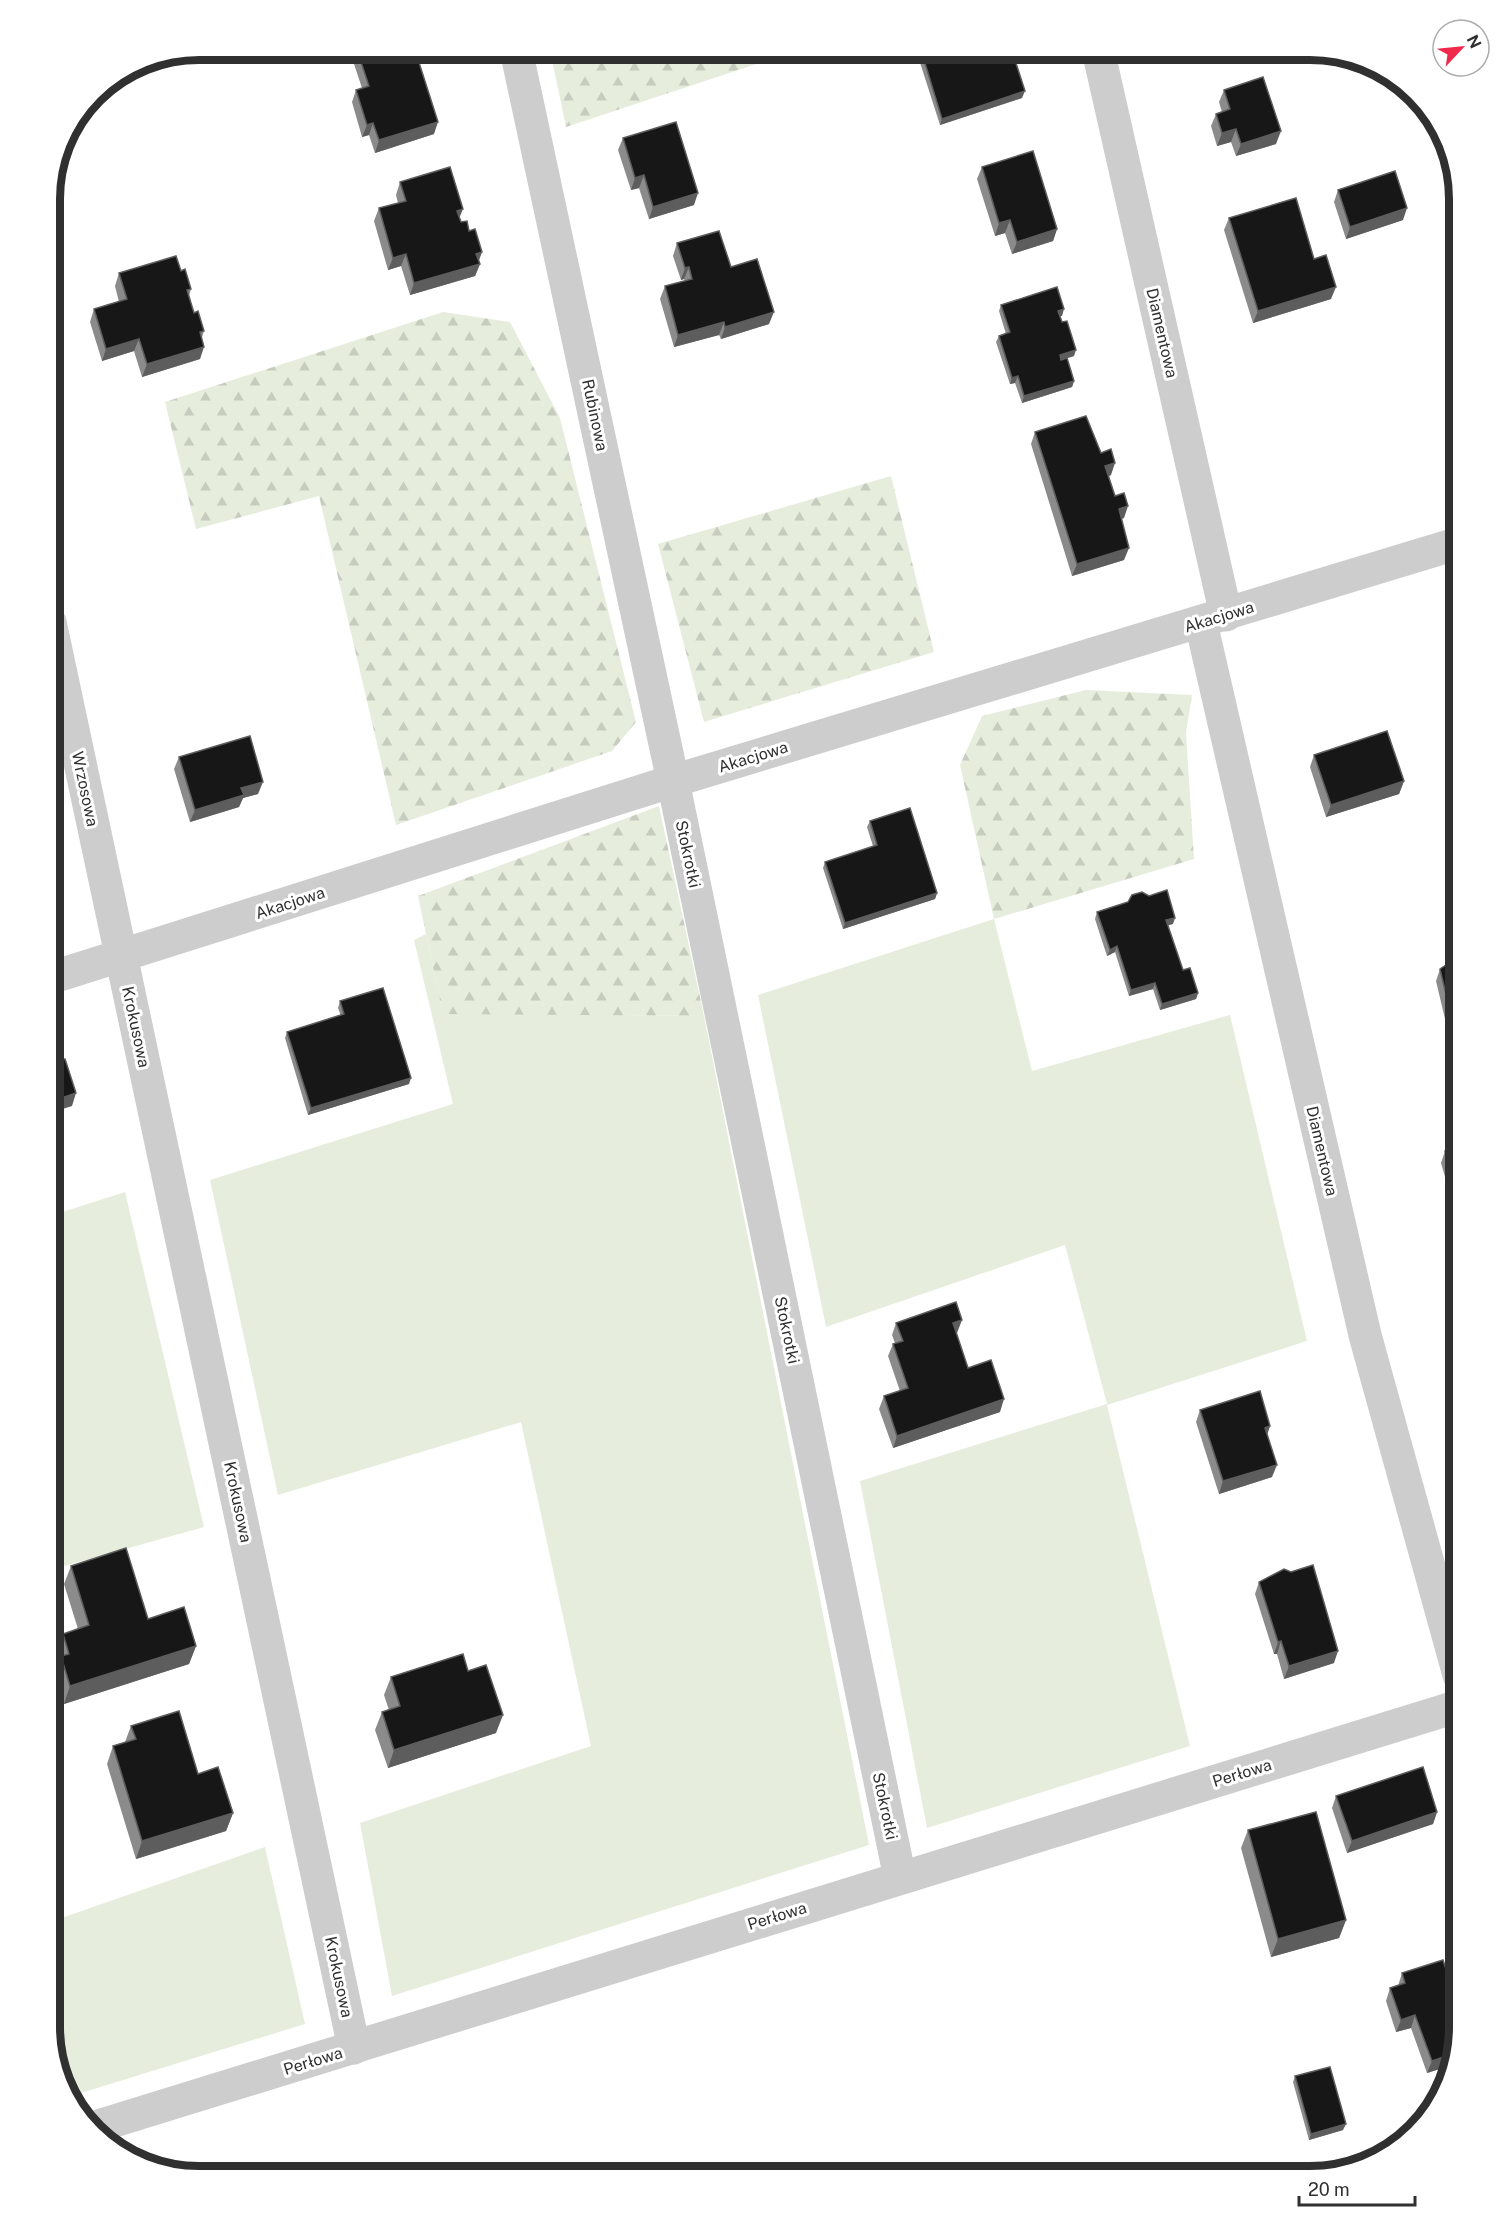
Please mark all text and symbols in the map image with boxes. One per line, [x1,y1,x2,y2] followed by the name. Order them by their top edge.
[1431,18,1491,78] north arrow
[1463,32,1485,51] text: N
[1142,286,1182,380] street label: Diamentowa
[578,377,612,453] street label: Rubinowa
[1182,597,1256,637] street label: Akacjowa
[716,737,790,777] street label: Akacjowa
[68,750,102,828] street label: Wrzosowa
[672,819,704,889] street label: Stokrotki
[253,883,327,923] street label: Akacjowa
[118,985,154,1069] street label: Krokusowa
[1302,1104,1342,1198] street label: Diamentowa
[771,1295,803,1365] street label: Stokrotki
[220,1460,256,1544] street label: Krokusowa
[1210,1755,1274,1791] street label: Perłowa
[869,1771,901,1841] street label: Stokrotki
[745,1898,809,1934] street label: Perłowa
[321,1935,357,2019] street label: Krokusowa
[281,2043,345,2079] street label: Perłowa
[1299,2169,1414,2207] scale bar
[1308,2179,1350,2200] text: 20 m

